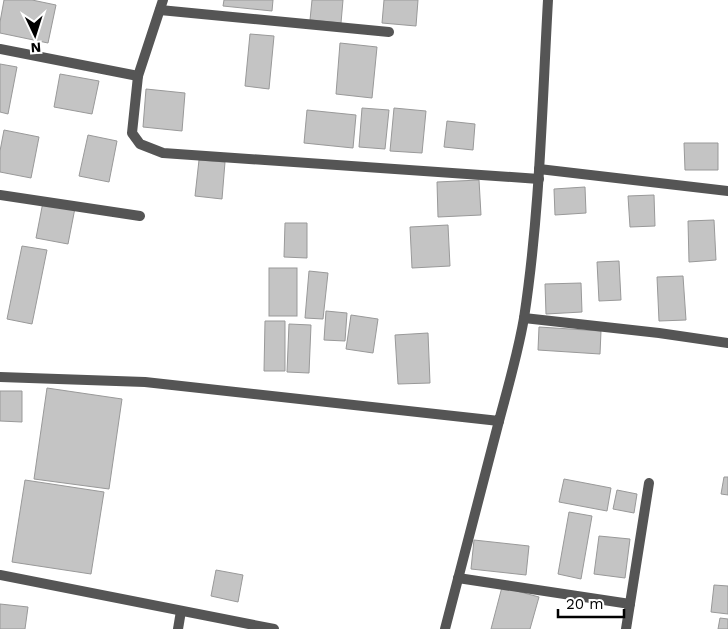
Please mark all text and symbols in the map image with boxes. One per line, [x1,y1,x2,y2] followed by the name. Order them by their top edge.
[10,10,60,60] north arrow
[30,40,42,56] text: N
[558,586,624,618] scale bar
[566,595,604,613] text: 20 m

